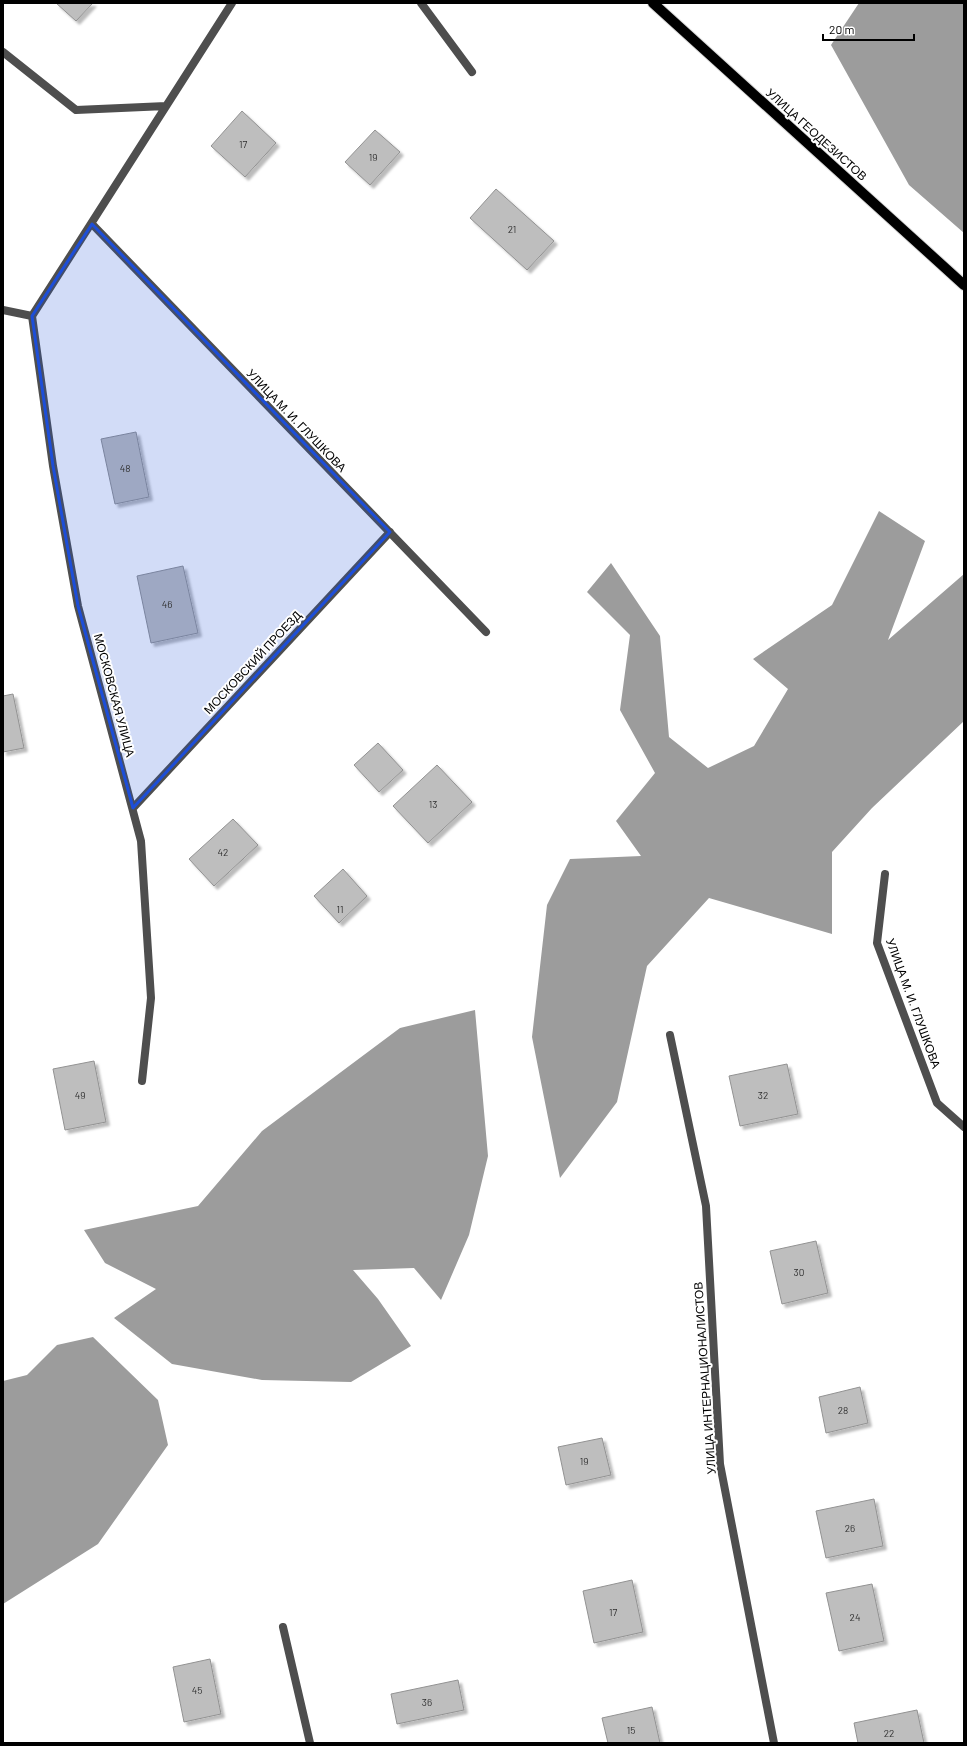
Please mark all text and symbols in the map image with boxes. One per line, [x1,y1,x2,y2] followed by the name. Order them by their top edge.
[823,16,914,42] scale bar
[829,22,855,36] text: 20 m
[763,85,870,184] street label: УЛИЦА ГЕОДЕЗИСТОВ
[239,138,247,150] house number: 17
[369,151,377,163] house number: 19
[508,223,516,235] house number: 21
[244,366,350,475] street label: УЛИЦА М. И. ГЛУШКОВА
[120,462,130,474] house number: 48
[162,598,172,610] house number: 46
[201,608,304,717] street label: МОСКОВСКИЙ ПРОЕЗД
[91,632,138,758] street label: МОСКОВСКАЯ УЛИЦА
[429,798,437,810] house number: 13
[218,846,228,858] house number: 42
[336,903,344,915] house number: 11
[883,936,944,1070] street label: УЛИЦА М. И. ГЛУШКОВА
[75,1089,85,1101] house number: 49
[758,1089,768,1101] house number: 32
[794,1266,804,1278] house number: 30
[690,1281,719,1475] street label: УЛИЦА ИНТЕРНАЦИОНАЛИСТОВ
[838,1404,848,1416] house number: 28
[580,1455,588,1467] house number: 19
[845,1522,855,1534] house number: 26
[609,1606,617,1618] house number: 17
[850,1611,860,1623] house number: 24
[192,1684,202,1696] house number: 45
[422,1696,432,1708] house number: 36
[627,1724,635,1736] house number: 15
[884,1727,894,1739] house number: 22

